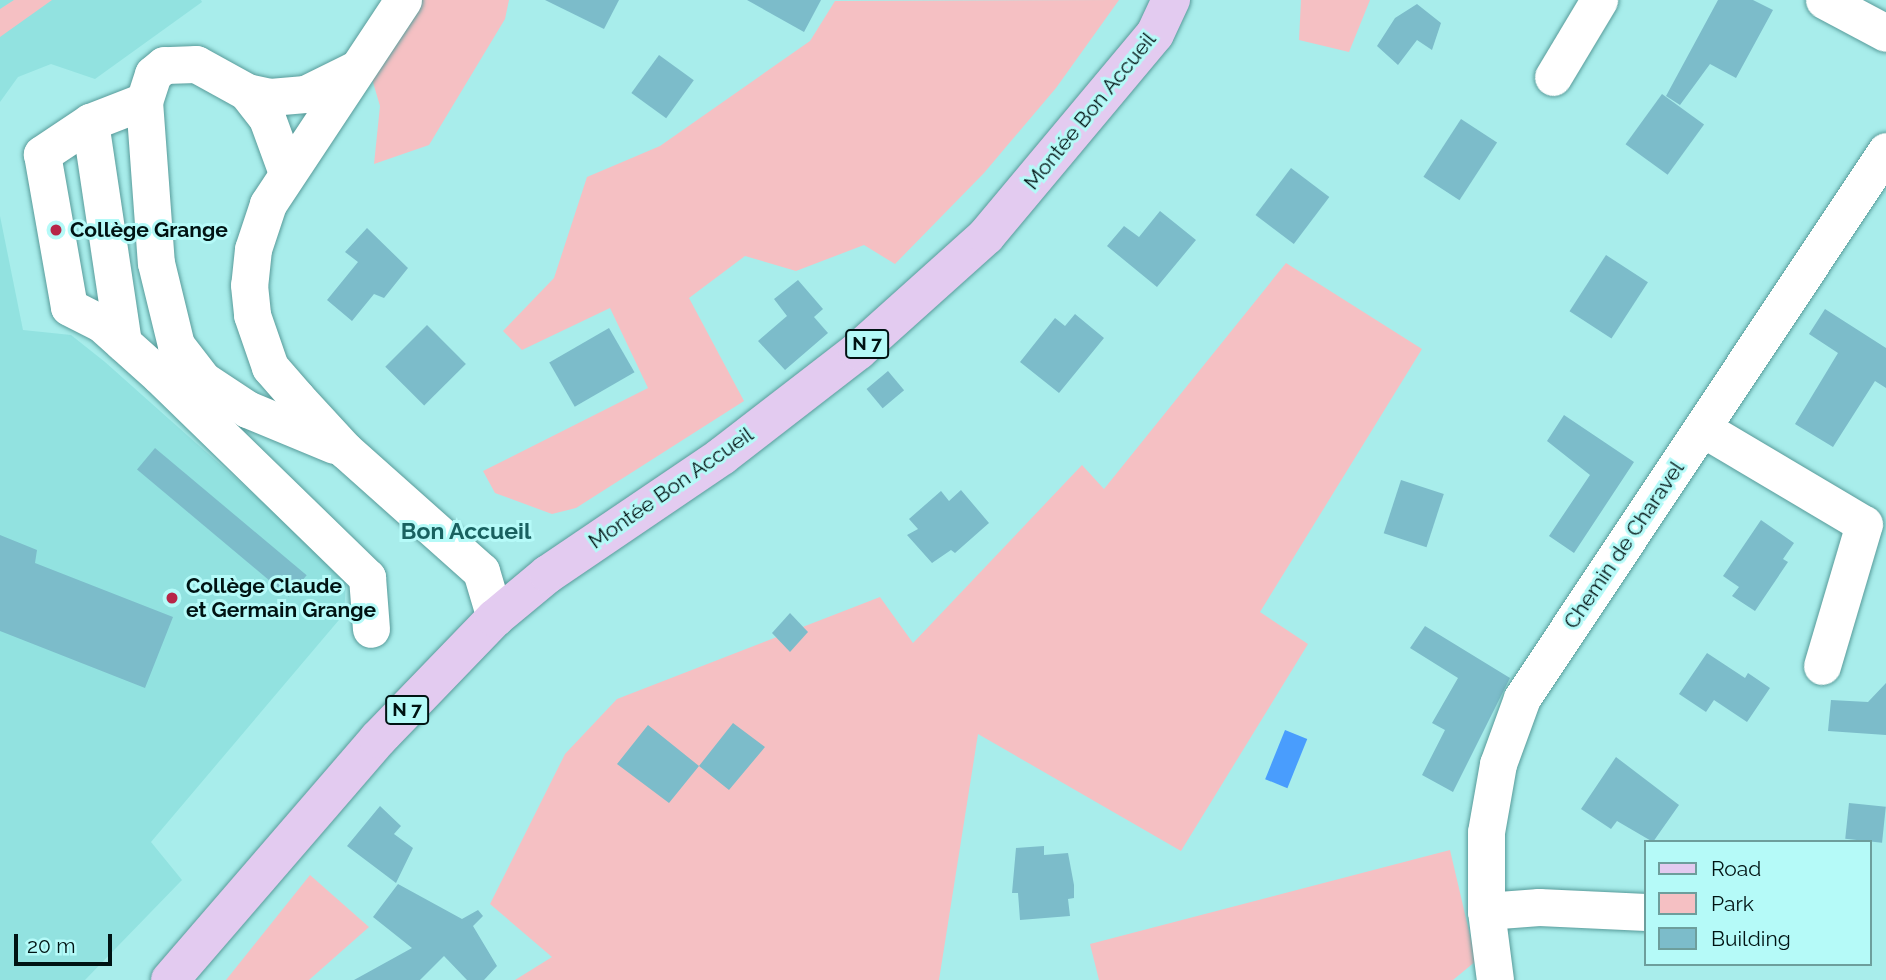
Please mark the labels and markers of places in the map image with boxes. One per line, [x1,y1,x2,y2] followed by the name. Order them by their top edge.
[70,217,228,243] place label: Collège Grange
[48,222,64,238] marker: Collège Grange
[186,573,376,623] place label: Collège Claude et Germain Grange
[164,590,180,606] marker: Collège Claude et Germain Grange

